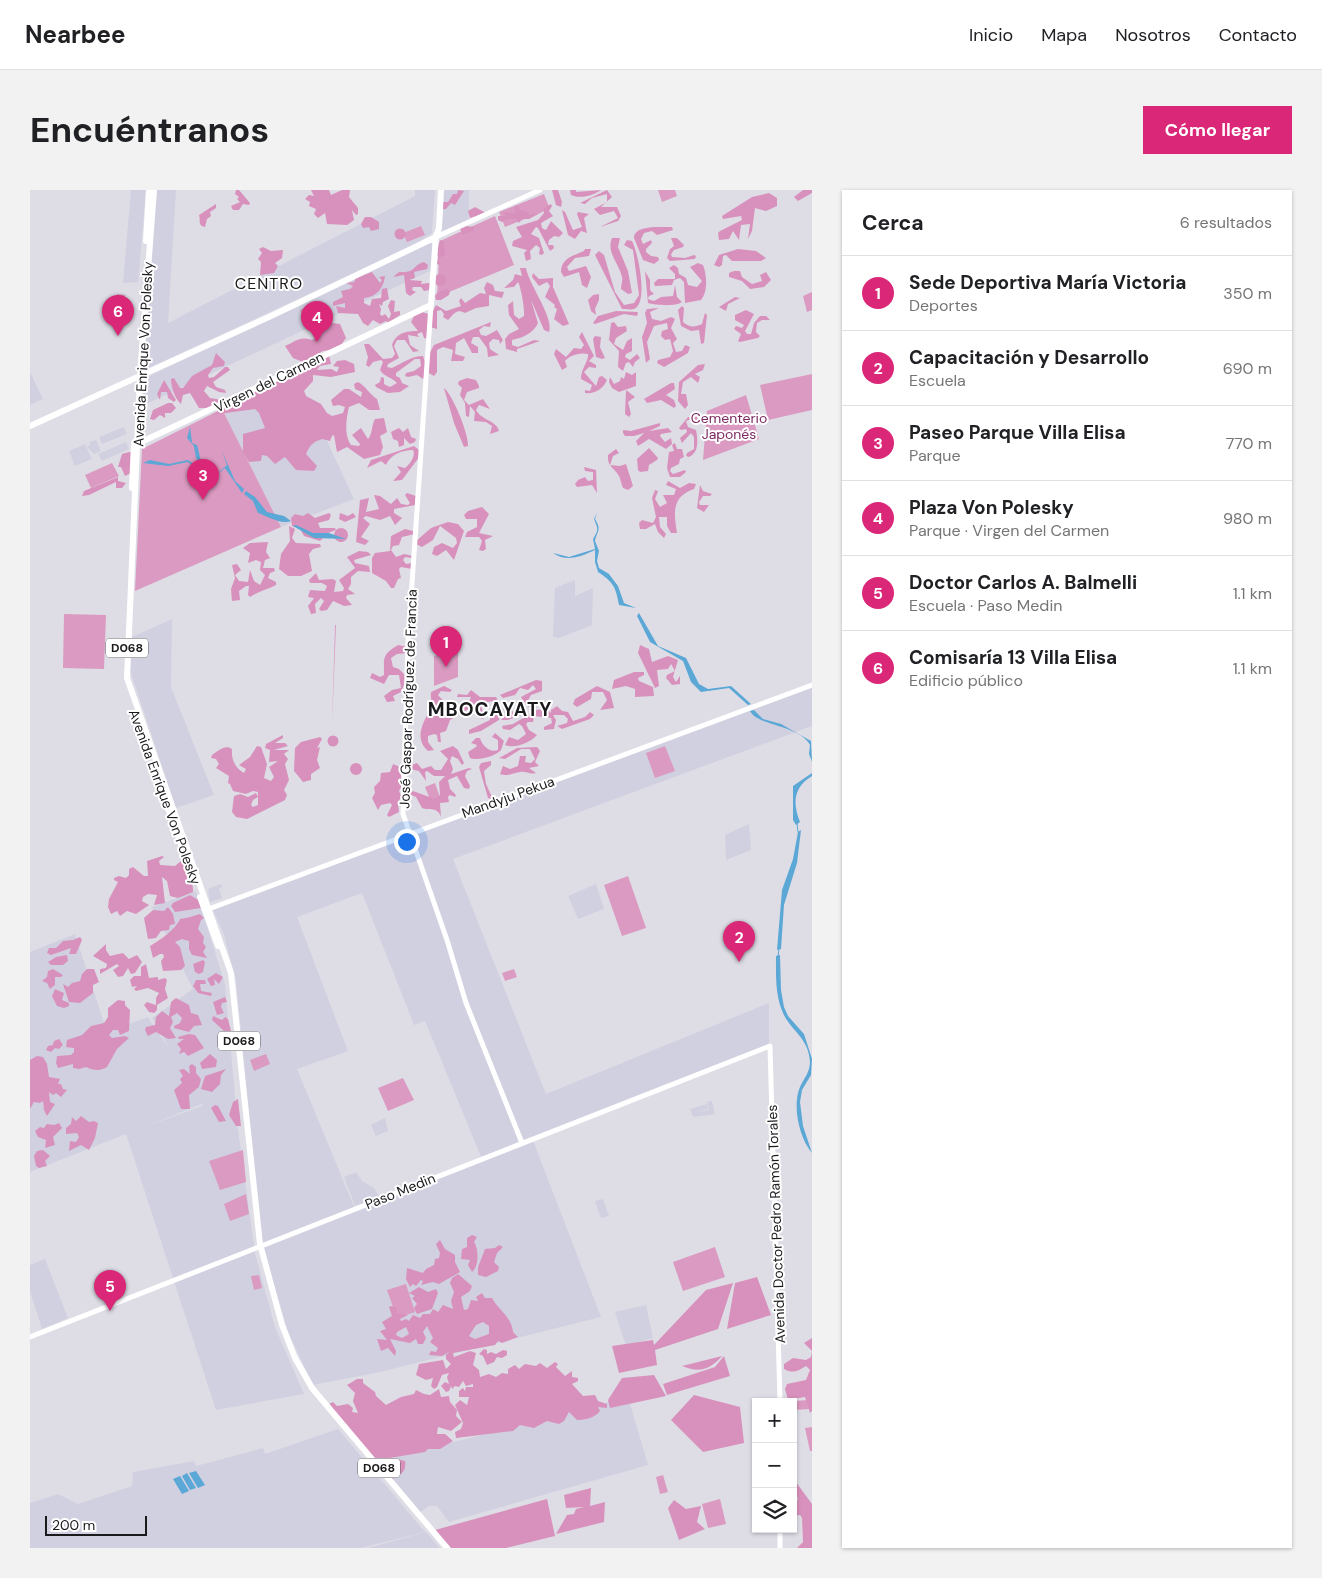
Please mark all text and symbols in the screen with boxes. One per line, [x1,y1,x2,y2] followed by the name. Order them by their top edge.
[25,19,125,50] text: Nearbee
[969,23,1013,47] text: Inicio
[1041,23,1087,47] text: Mapa
[1115,23,1191,47] text: Nosotros
[1219,23,1297,47] text: Contacto
[1143,106,1292,154] button: Cómo llegar
[30,107,269,153] text: Encuéntranos
[862,209,924,237] text: Cerca
[1180,212,1272,233] text: 6 resultados
[129,261,157,447] street label: Avenida Enrique Von Polesky
[909,270,1186,295] text: Sede Deportiva María Victoria
[235,273,303,294] district label: CENTRO
[875,283,881,304] text: 1
[1223,283,1272,304] text: 350 m
[102,295,134,336] pin: 6
[909,295,978,316] text: Deportes
[301,301,333,342] pin: 4
[909,345,1149,370] text: Capacitación y Desarrollo
[211,348,327,416] street label: Virgen del Carmen
[873,358,883,379] text: 2
[1223,358,1272,379] text: 690 m
[909,370,966,391] text: Escuela
[691,409,767,443] park label: Cementerio Japonés
[909,420,1126,445] text: Paseo Parque Villa Elisa
[873,433,883,454] text: 3
[1226,433,1272,454] text: 770 m
[909,445,961,466] text: Parque
[187,459,219,500] pin: 3
[909,495,1074,520] text: Plaza Von Polesky
[873,508,883,529] text: 4
[1223,508,1272,529] text: 980 m
[909,520,1109,541] text: Parque · Virgen del Carmen
[909,570,1137,595] text: Doctor Carlos A. Balmelli
[873,583,883,604] text: 5
[1233,583,1272,604] text: 1.1 km
[395,589,421,809] street label: José Gaspar Rodríguez de Francia
[909,595,1062,616] text: Escuela · Paso Medin
[430,626,462,667] pin: 1
[106,638,148,658] road number: D068
[909,645,1117,670] text: Comisaría 13 Villa Elisa
[873,658,883,679] text: 6
[1233,658,1272,679] text: 1.1 km
[909,670,1023,691] text: Edificio público
[428,697,552,722] district label: MBOCAYATY
[125,707,205,887] street label: Avenida Enrique Von Polesky
[459,772,557,822] street label: Mandyju Pekua
[394,829,420,855] your location
[723,921,755,962] pin: 2
[218,1031,260,1050] road number: D068
[763,1104,789,1344] street label: Avenida Doctor Pedro Ramón Torales
[362,1169,438,1213] street label: Paso Medin
[94,1270,126,1311] pin: 5
[752,1398,797,1533] map controls
[752,1398,797,1443] button: +
[752,1443,797,1488] button: −
[358,1458,400,1478] road number: D068
[752,1488,797,1533] button: layers
[45,1513,148,1536] scale bar
[52,1516,95,1534] text: 200 m

